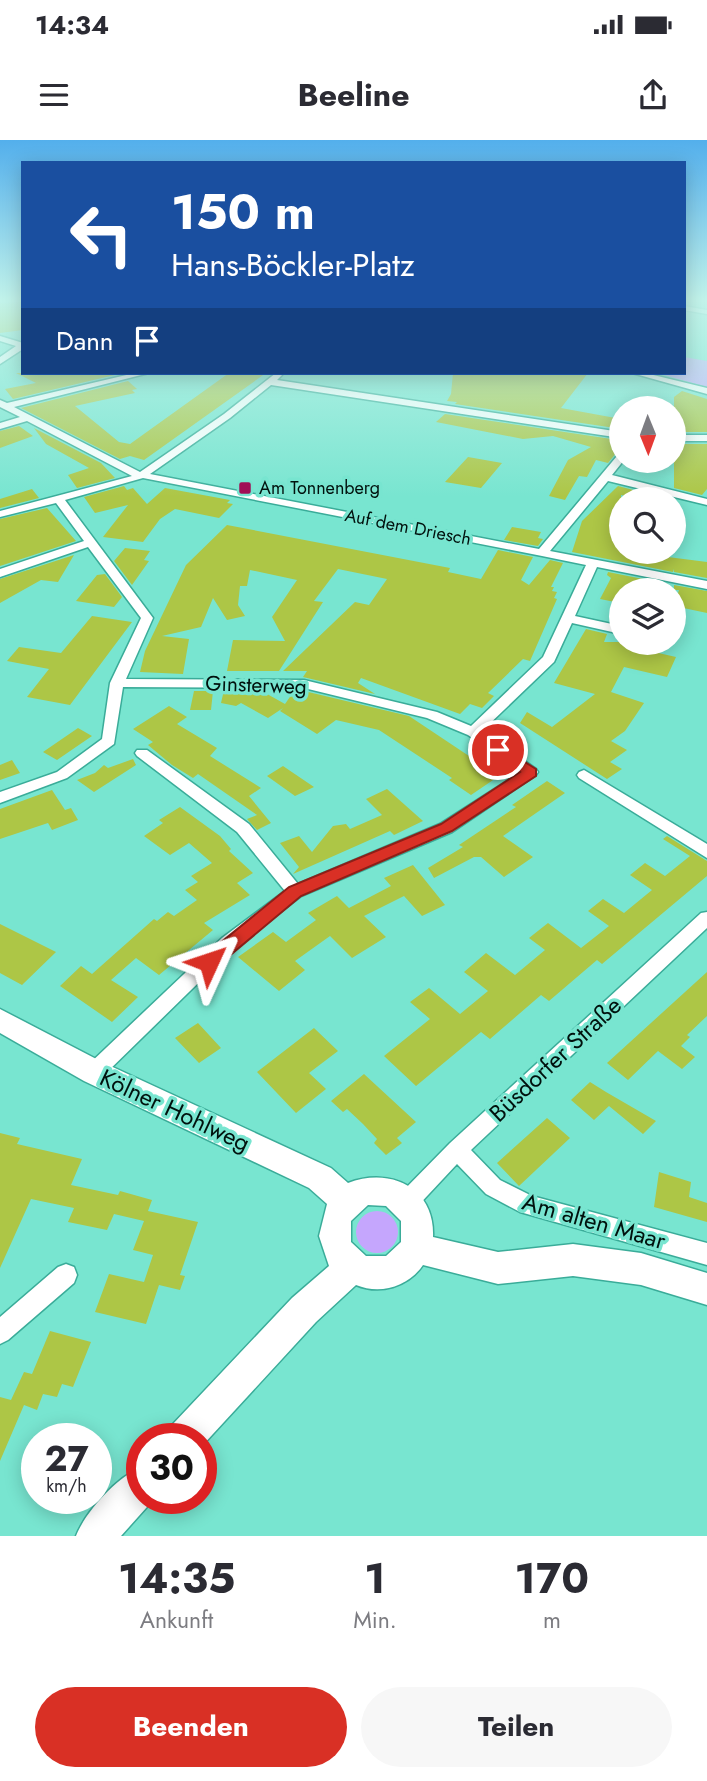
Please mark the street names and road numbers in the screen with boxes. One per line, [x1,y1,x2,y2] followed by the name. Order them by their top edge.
[343,502,473,552] street label: Auf dem Driesch
[205,668,307,702] street label: Ginsterweg
[481,988,629,1130] street label: Büsdorfer Straße
[94,1060,256,1160] street label: Kölner Hohlweg
[518,1184,670,1258] street label: Am alten Maar

